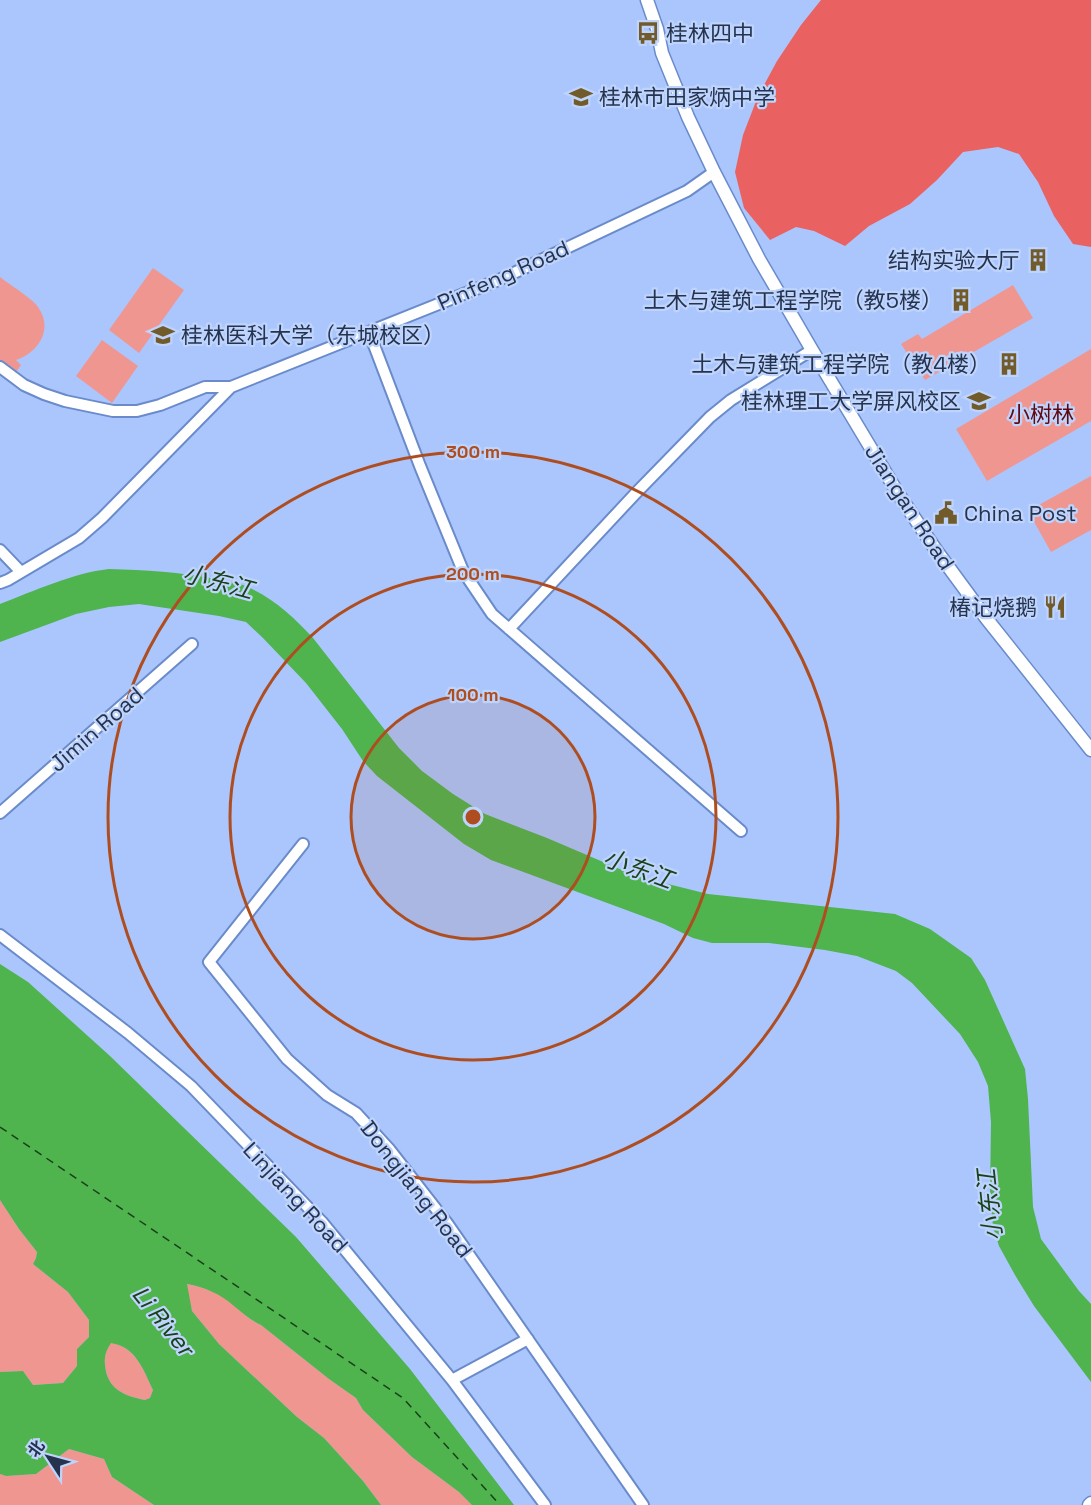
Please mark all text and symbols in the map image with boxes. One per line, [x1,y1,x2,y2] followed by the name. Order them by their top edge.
[666,19,754,47] place label: 桂林四中
[635,20,661,46] bus stop icon: 桂林四中
[599,83,775,111] place label: 桂林市田家炳中学
[568,84,594,110] school or university icon: 桂林市田家炳中学
[433,233,573,317] street label: Pinfeng Road
[888,246,1020,274] place label: 结构实验大厅
[1025,247,1051,273] building icon: 结构实验大厅
[644,286,943,314] place label: 土木与建筑工程学院（教5楼）
[948,287,974,313] building icon: 土木与建筑工程学院（教5楼）
[181,321,445,349] place label: 桂林医科大学（东城校区）
[150,322,176,348] school or university icon: 桂林医科大学（东城校区）
[691,350,991,378] place label: 土木与建筑工程学院（教4楼）
[996,351,1022,377] building icon: 土木与建筑工程学院（教4楼）
[741,387,961,415] place label: 桂林理工大学屏风校区
[966,388,992,414] school or university icon: 桂林理工大学屏风校区
[1008,400,1074,428] park label: 小树林
[859,439,961,575] street label: Jiangan Road
[446,440,500,463] text: 300 m
[964,499,1077,527] place label: China Post
[933,500,959,526] public building icon: China Post
[179,557,260,607] water label: 小东江
[446,562,500,585] text: 200 m
[949,593,1037,621] place label: 椿记烧鹅
[1042,594,1068,620] restaurant icon: 椿记烧鹅
[43,680,149,778] street label: Jimin Road
[447,683,499,706] text: 100 m
[463,807,483,827] centre of rings
[599,842,680,896] water label: 小东江
[355,1115,479,1263] street label: Dongjiang Road
[237,1136,355,1258] street label: Linjiang Road
[970,1165,1009,1242] water label: 小东江
[126,1279,203,1365] water label: Li River
[18,1427,78,1487] north arrow
[23,1436,49,1461] text: 北

